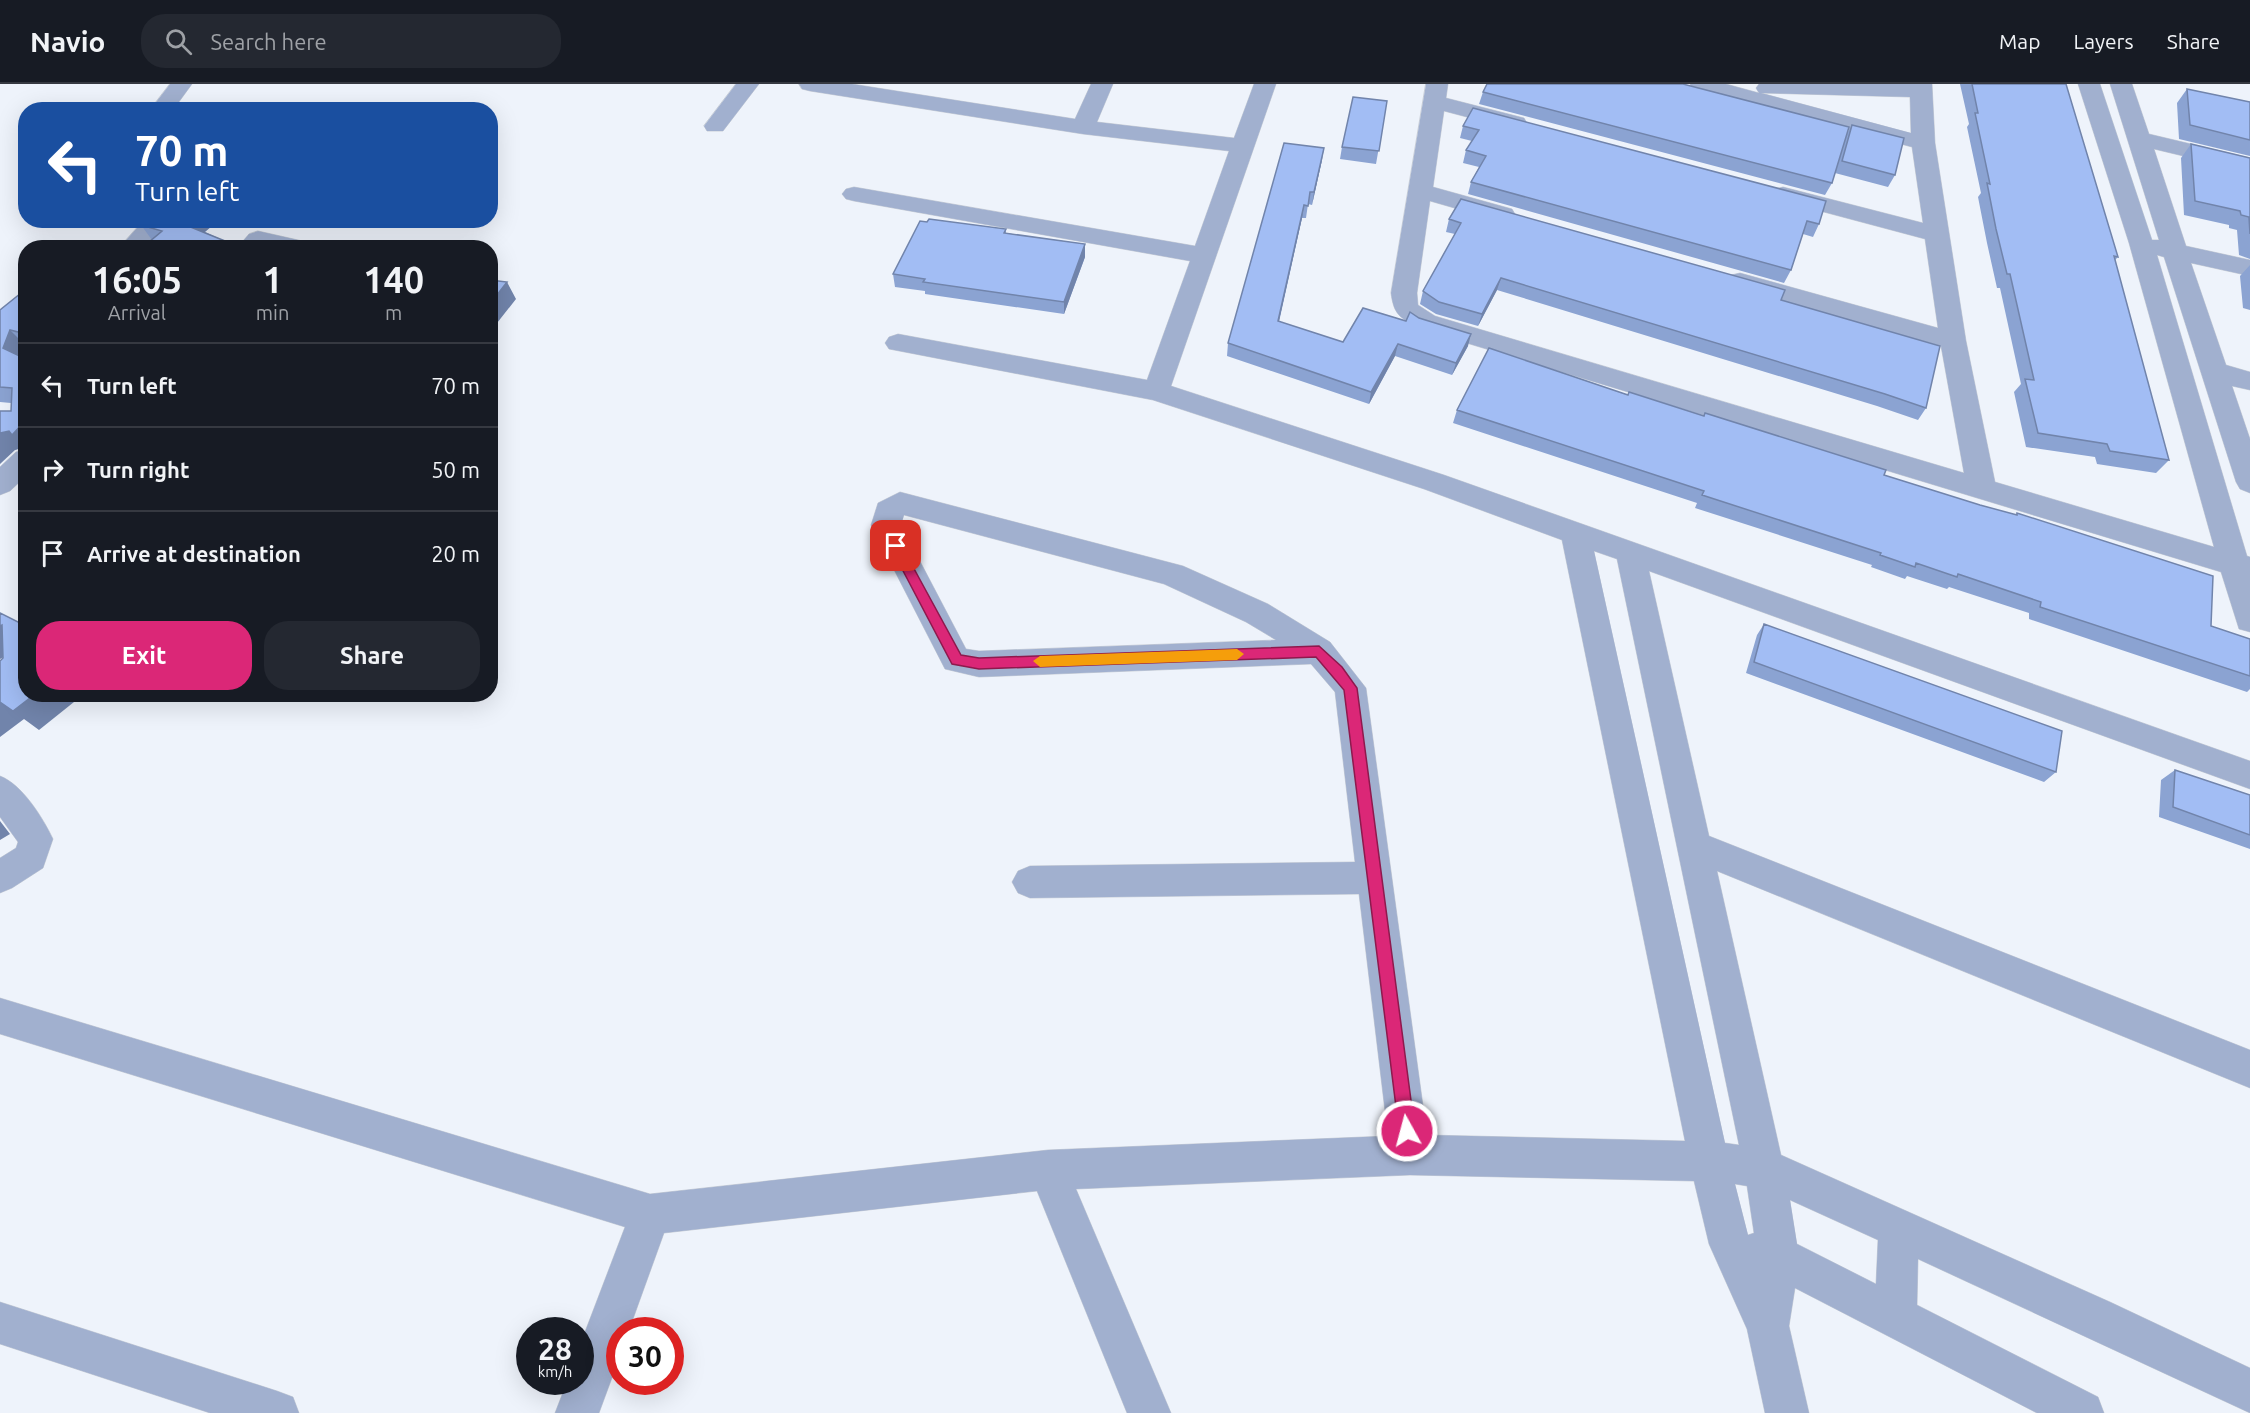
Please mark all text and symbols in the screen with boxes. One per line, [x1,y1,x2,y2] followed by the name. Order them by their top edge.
[141,14,561,68] search box
[162,25,195,58] icon: search
[30,26,105,57] text: Navio
[210,29,327,54] text: Search here
[1999,29,2040,53] text: Map
[2073,29,2134,53] text: Layers
[2167,29,2220,53] text: Share
[36,126,114,204] icon: left
[135,127,229,174] text: 70 m
[135,176,239,206] text: Turn left
[92,259,182,300] text: 16:05
[262,259,283,300] text: 1
[363,259,424,300] text: 140
[108,301,166,324] text: Arrival
[256,301,289,324] text: min
[385,301,402,324] text: m
[36,369,69,402] icon: left
[87,373,177,398] text: Turn left
[431,373,480,398] text: 70 m
[36,453,69,486] icon: right
[87,457,189,482] text: Turn right
[431,457,480,482] text: 50 m
[870,520,921,571] pin
[879,529,912,562] icon: arrive
[36,537,69,570] icon: arrive
[87,541,301,566] text: Arrive at destination
[431,541,480,566] text: 20 m
[36,621,252,690] button: Exit
[264,621,480,690] button: Share
[1375,1099,1439,1163] position arrow
[606,1317,684,1395] speed limit sign: 30
[538,1332,572,1366] text: 28
[538,1363,572,1380] text: km/h

